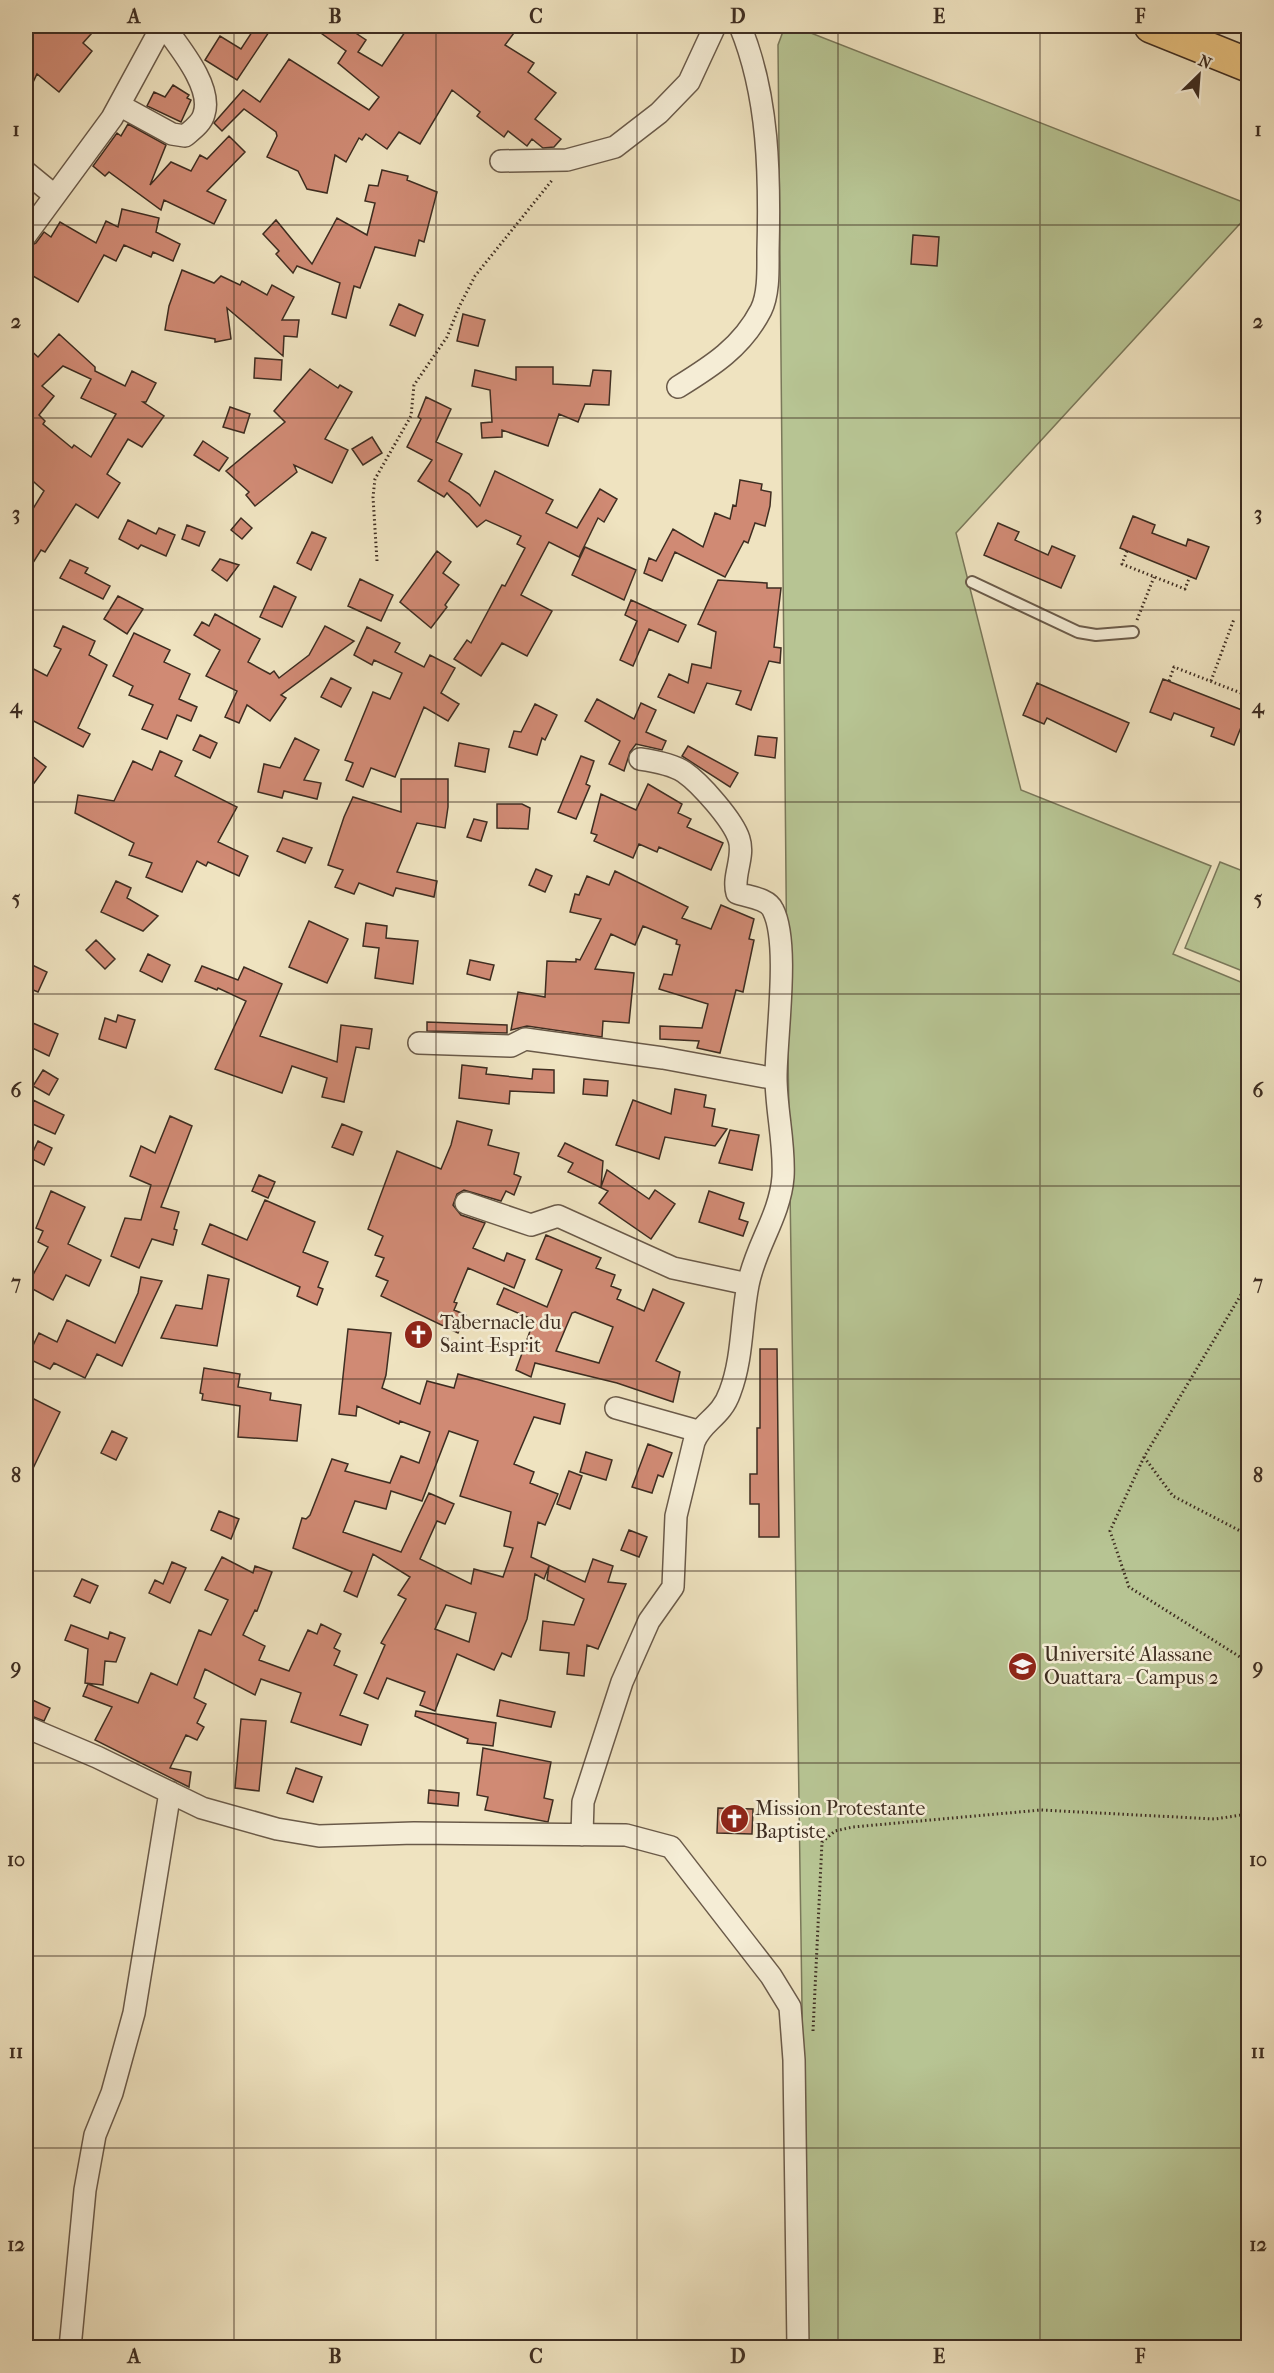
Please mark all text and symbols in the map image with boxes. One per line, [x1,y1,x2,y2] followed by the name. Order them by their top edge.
[126,5,142,28] text: A
[328,5,342,28] text: B
[529,5,543,28] text: C
[730,5,746,28] text: D
[933,5,945,28] text: E
[1134,5,1146,28] text: F
[1169,45,1229,105] north arrow
[1196,51,1215,73] text: N
[12,118,20,141] text: 1
[1254,118,1262,141] text: 1
[11,310,21,333] text: 2
[1253,310,1263,333] text: 2
[12,502,20,525] text: 3
[1254,502,1262,525] text: 3
[9,695,23,719] text: 4
[1251,695,1265,719] text: 4
[12,887,21,910] text: 5
[1254,887,1263,910] text: 5
[11,1079,23,1102] text: 6
[1253,1079,1265,1102] text: 6
[10,1271,21,1294] text: 7
[1252,1271,1263,1294] text: 7
[440,1311,562,1357] place label: Tabernacle du Saint-Esprit
[403,1318,435,1350] church icon: Tabernacle du Saint-Esprit
[11,1464,21,1487] text: 8
[1253,1464,1263,1487] text: 8
[1044,1643,1219,1689] place label: Université Alassane Ouattara - Campus 2
[1007,1650,1039,1682] school or university icon: Université Alassane Ouattara - Campus 2
[10,1656,21,1679] text: 9
[1252,1656,1263,1679] text: 9
[755,1797,926,1843] place label: Mission Protestante Baptiste
[718,1803,750,1835] church icon: Mission Protestante Baptiste
[7,1848,25,1871] text: 10
[1249,1848,1267,1871] text: 10
[9,2040,23,2063] text: 11
[1251,2040,1265,2063] text: 11
[7,2233,25,2256] text: 12
[1249,2233,1267,2256] text: 12
[126,2345,142,2368] text: A
[328,2345,342,2368] text: B
[529,2345,543,2368] text: C
[730,2345,746,2368] text: D
[933,2345,945,2368] text: E
[1134,2345,1146,2368] text: F

